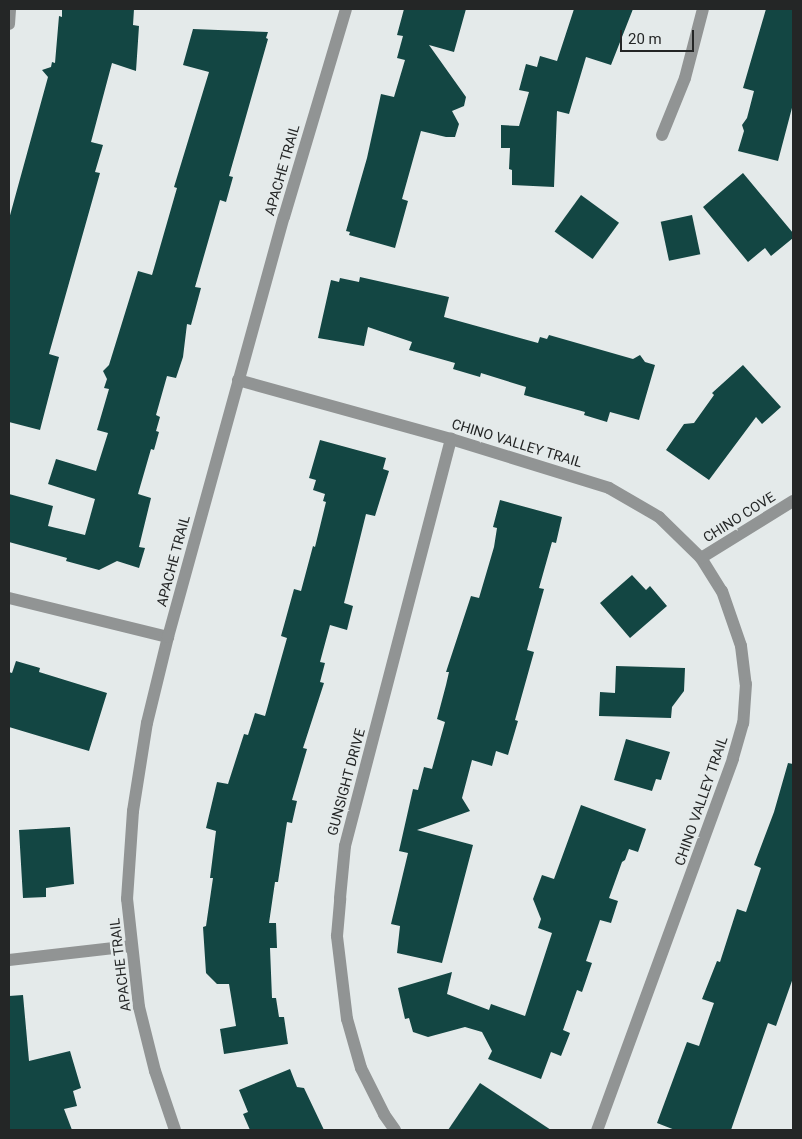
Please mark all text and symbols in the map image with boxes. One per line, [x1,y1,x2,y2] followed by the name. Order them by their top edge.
[622,20,696,52] scale bar
[628,30,662,48] text: 20 m
[261,122,303,218] street label: APACHE TRAIL
[450,415,584,471] street label: CHINO VALLEY TRAIL
[700,488,778,546] street label: CHINO COVE
[153,513,193,609] street label: APACHE TRAIL
[324,727,368,837] street label: GUNSIGHT DRIVE
[671,734,731,868] street label: CHINO VALLEY TRAIL
[106,917,134,1013] street label: APACHE TRAIL

